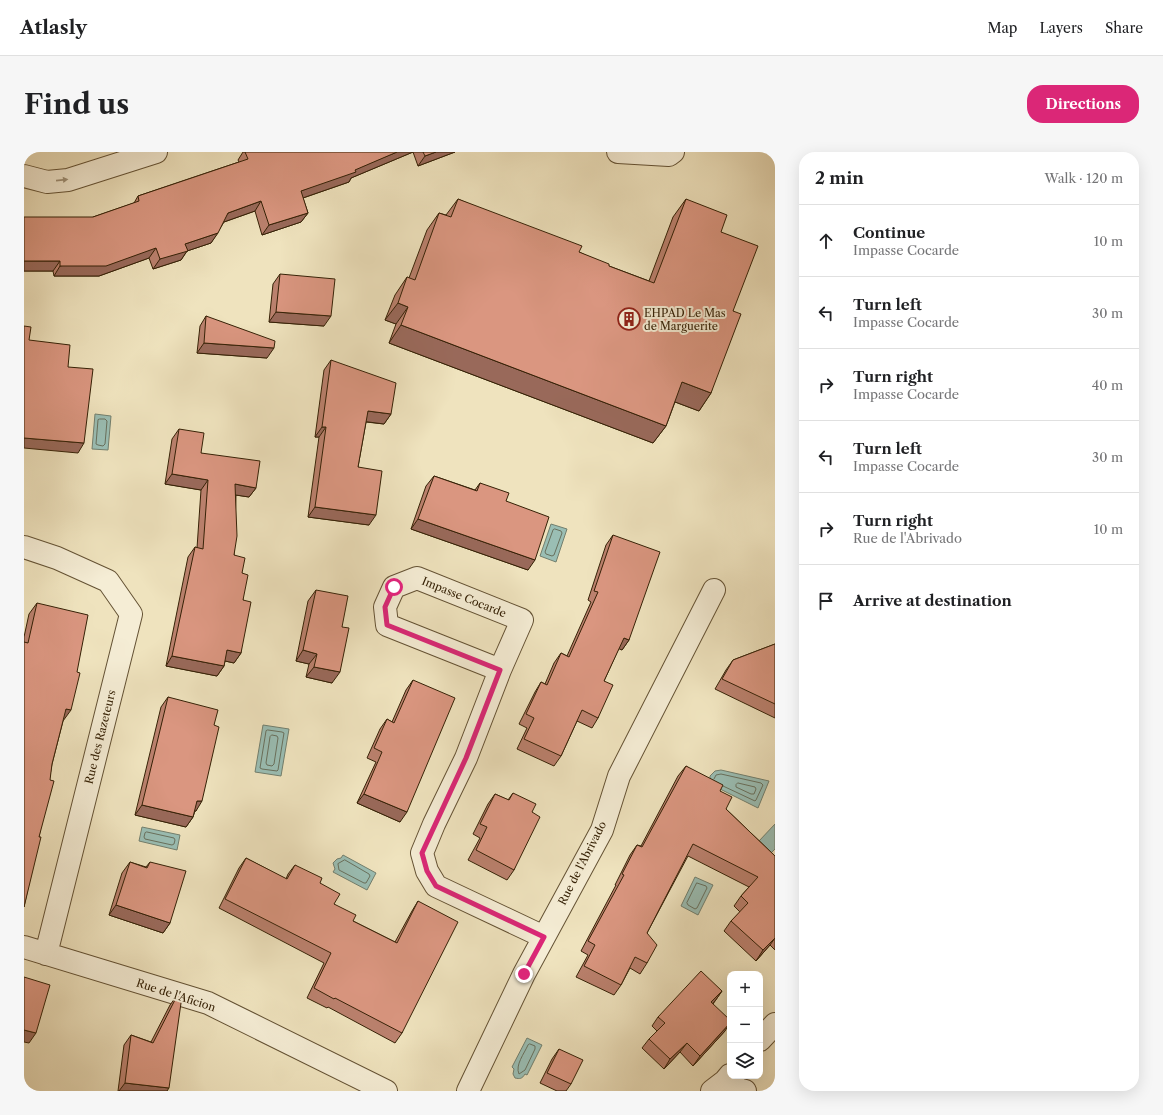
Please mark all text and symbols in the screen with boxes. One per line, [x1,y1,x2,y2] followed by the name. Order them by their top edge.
[20,16,87,39] text: Atlasly
[987,19,1017,37] text: Map
[1039,19,1083,37] text: Layers
[1105,19,1143,37] text: Share
[1027,85,1139,123] button: Directions
[24,87,129,121] text: Find us
[815,168,864,188] text: 2 min
[1045,170,1123,186] text: Walk · 120 m
[56,177,68,184] one-way arrow
[853,223,925,242] text: Continue
[815,230,837,252] icon: ahead
[1094,233,1123,249] text: 10 m
[853,242,959,258] text: Impasse Cocarde
[853,295,922,314] text: Turn left
[815,302,837,324] icon: left
[1092,305,1123,321] text: 30 m
[616,306,642,332] building icon: EHPAD Le Mas de Marguerite
[644,306,726,333] place label: EHPAD Le Mas de Marguerite
[853,314,959,330] text: Impasse Cocarde
[853,367,933,386] text: Turn right
[815,374,837,396] icon: right
[1092,377,1123,393] text: 40 m
[853,386,959,402] text: Impasse Cocarde
[853,439,922,458] text: Turn left
[815,446,837,468] icon: left
[1092,449,1123,465] text: 30 m
[853,458,959,474] text: Impasse Cocarde
[853,511,933,530] text: Turn right
[815,518,837,540] icon: right
[1094,521,1123,537] text: 10 m
[853,530,962,546] text: Rue de l'Abrivado
[420,574,508,620] street label: Impasse Cocarde
[385,578,403,596] route start
[815,590,837,612] icon: arrive
[853,591,1012,610] text: Arrive at destination
[82,688,119,785] street label: Rue des Razeteurs
[555,819,609,907] street label: Rue de l'Abrivado
[515,965,533,983] route end
[727,971,763,1079] map controls
[727,971,763,1007] button: +
[135,976,218,1014] street label: Rue de l'Aficion
[727,1007,763,1043] button: −
[727,1043,763,1079] button: layers

